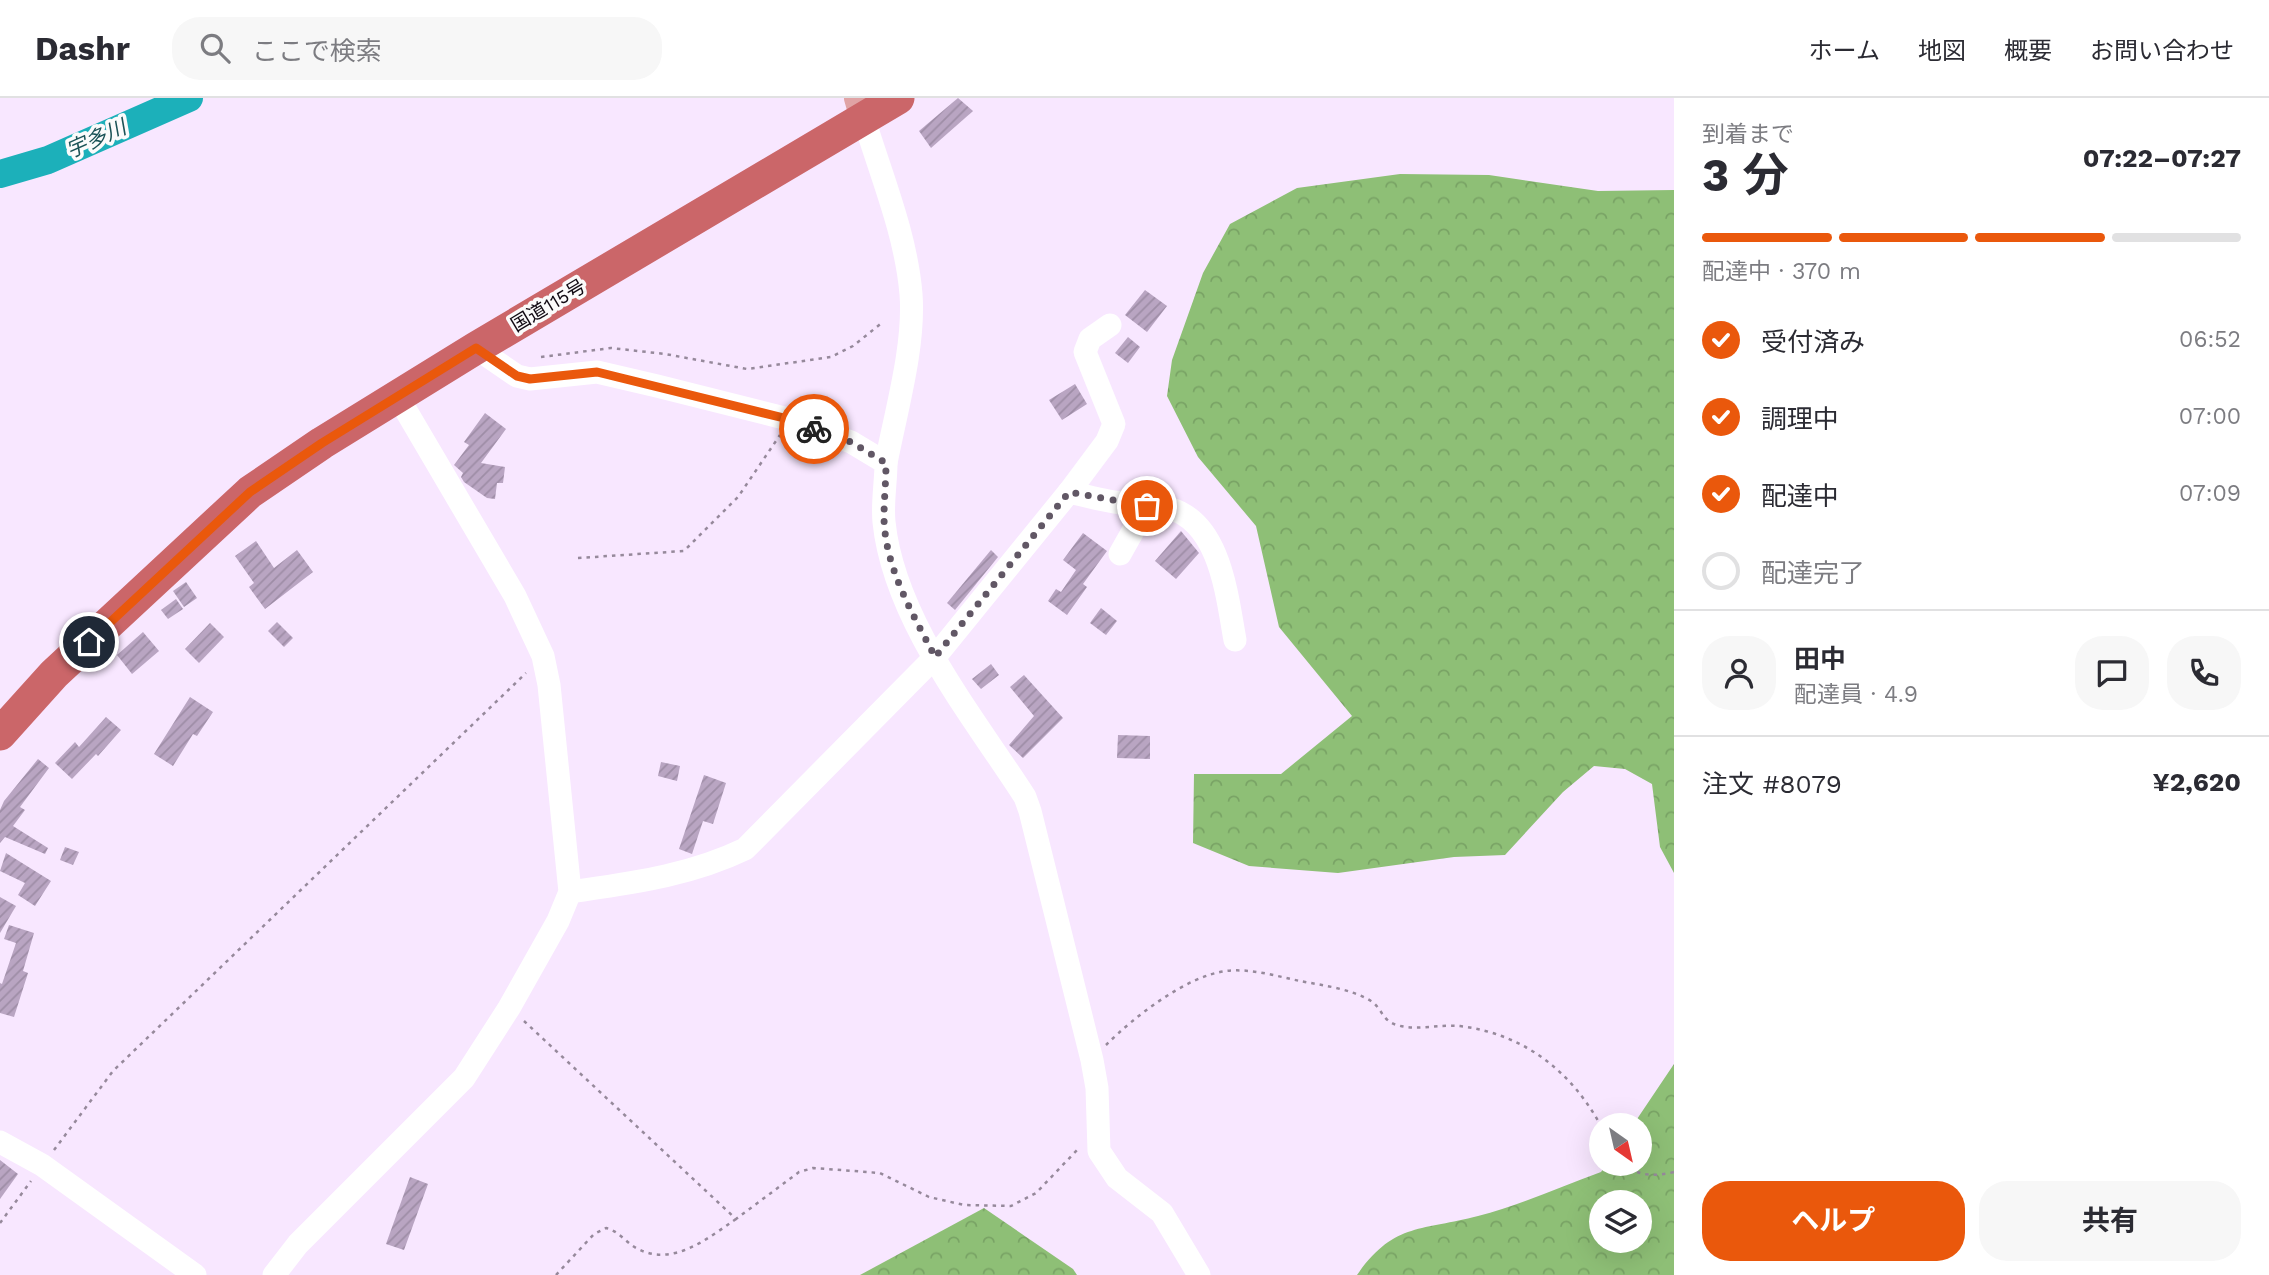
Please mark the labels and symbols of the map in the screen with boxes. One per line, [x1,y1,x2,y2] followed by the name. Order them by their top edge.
[62,113,131,163] water label: 宇多川
[507,274,590,337] street label: 国道115号
[779,394,849,464] courier
[1117,476,1177,536] pin
[59,612,119,672] pin
[1589,1113,1652,1176] north arrow

